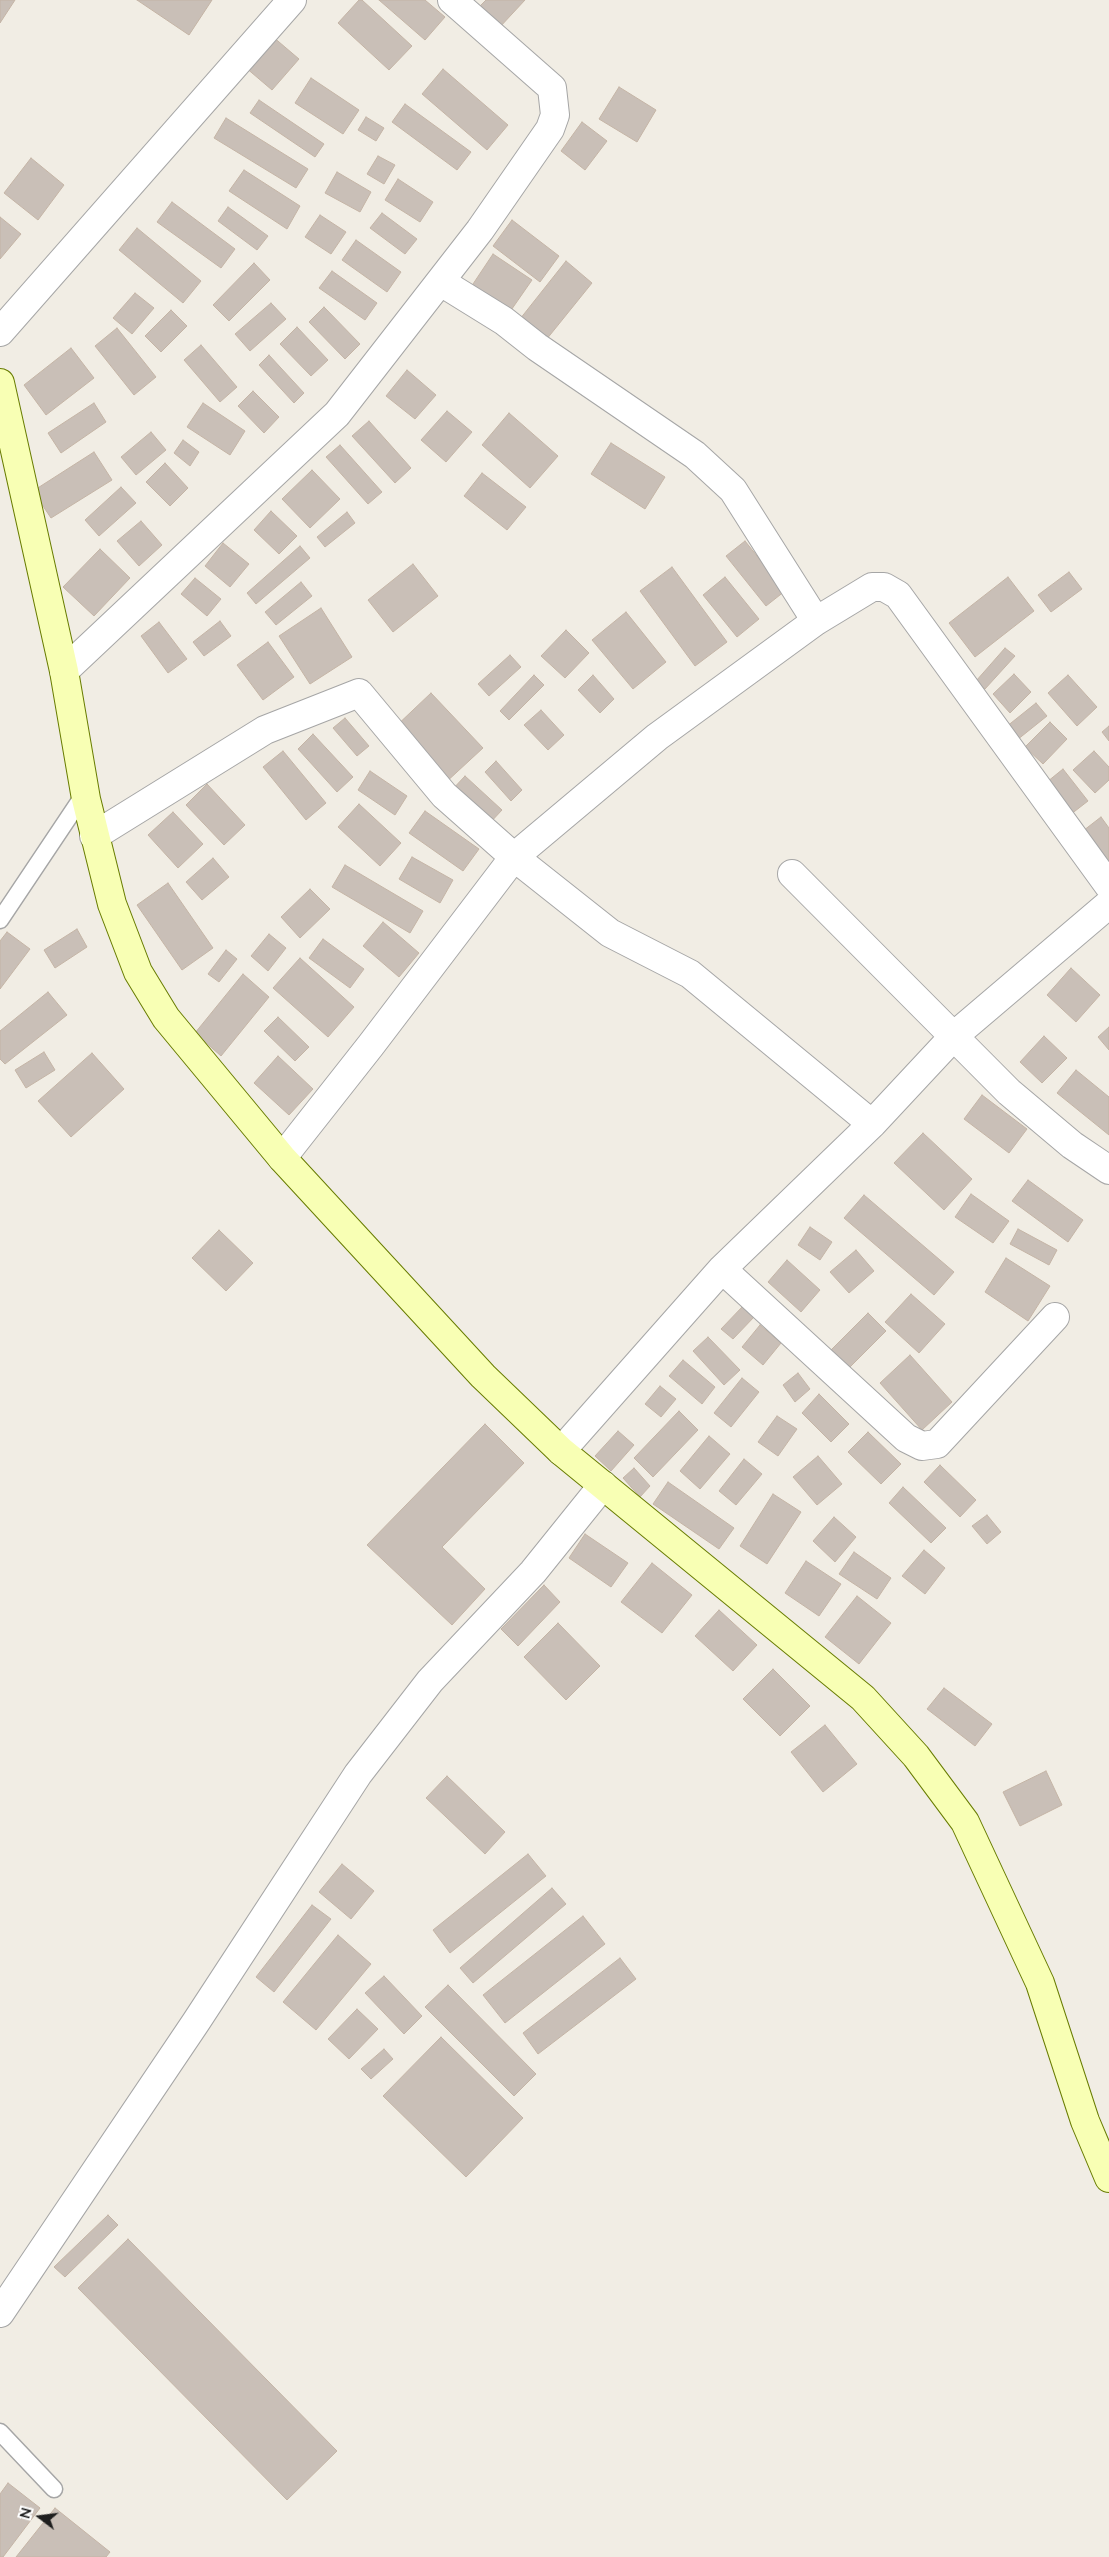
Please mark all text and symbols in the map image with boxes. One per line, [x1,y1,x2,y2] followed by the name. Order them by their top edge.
[15,2492,65,2542] north arrow
[15,2506,36,2521] text: N

